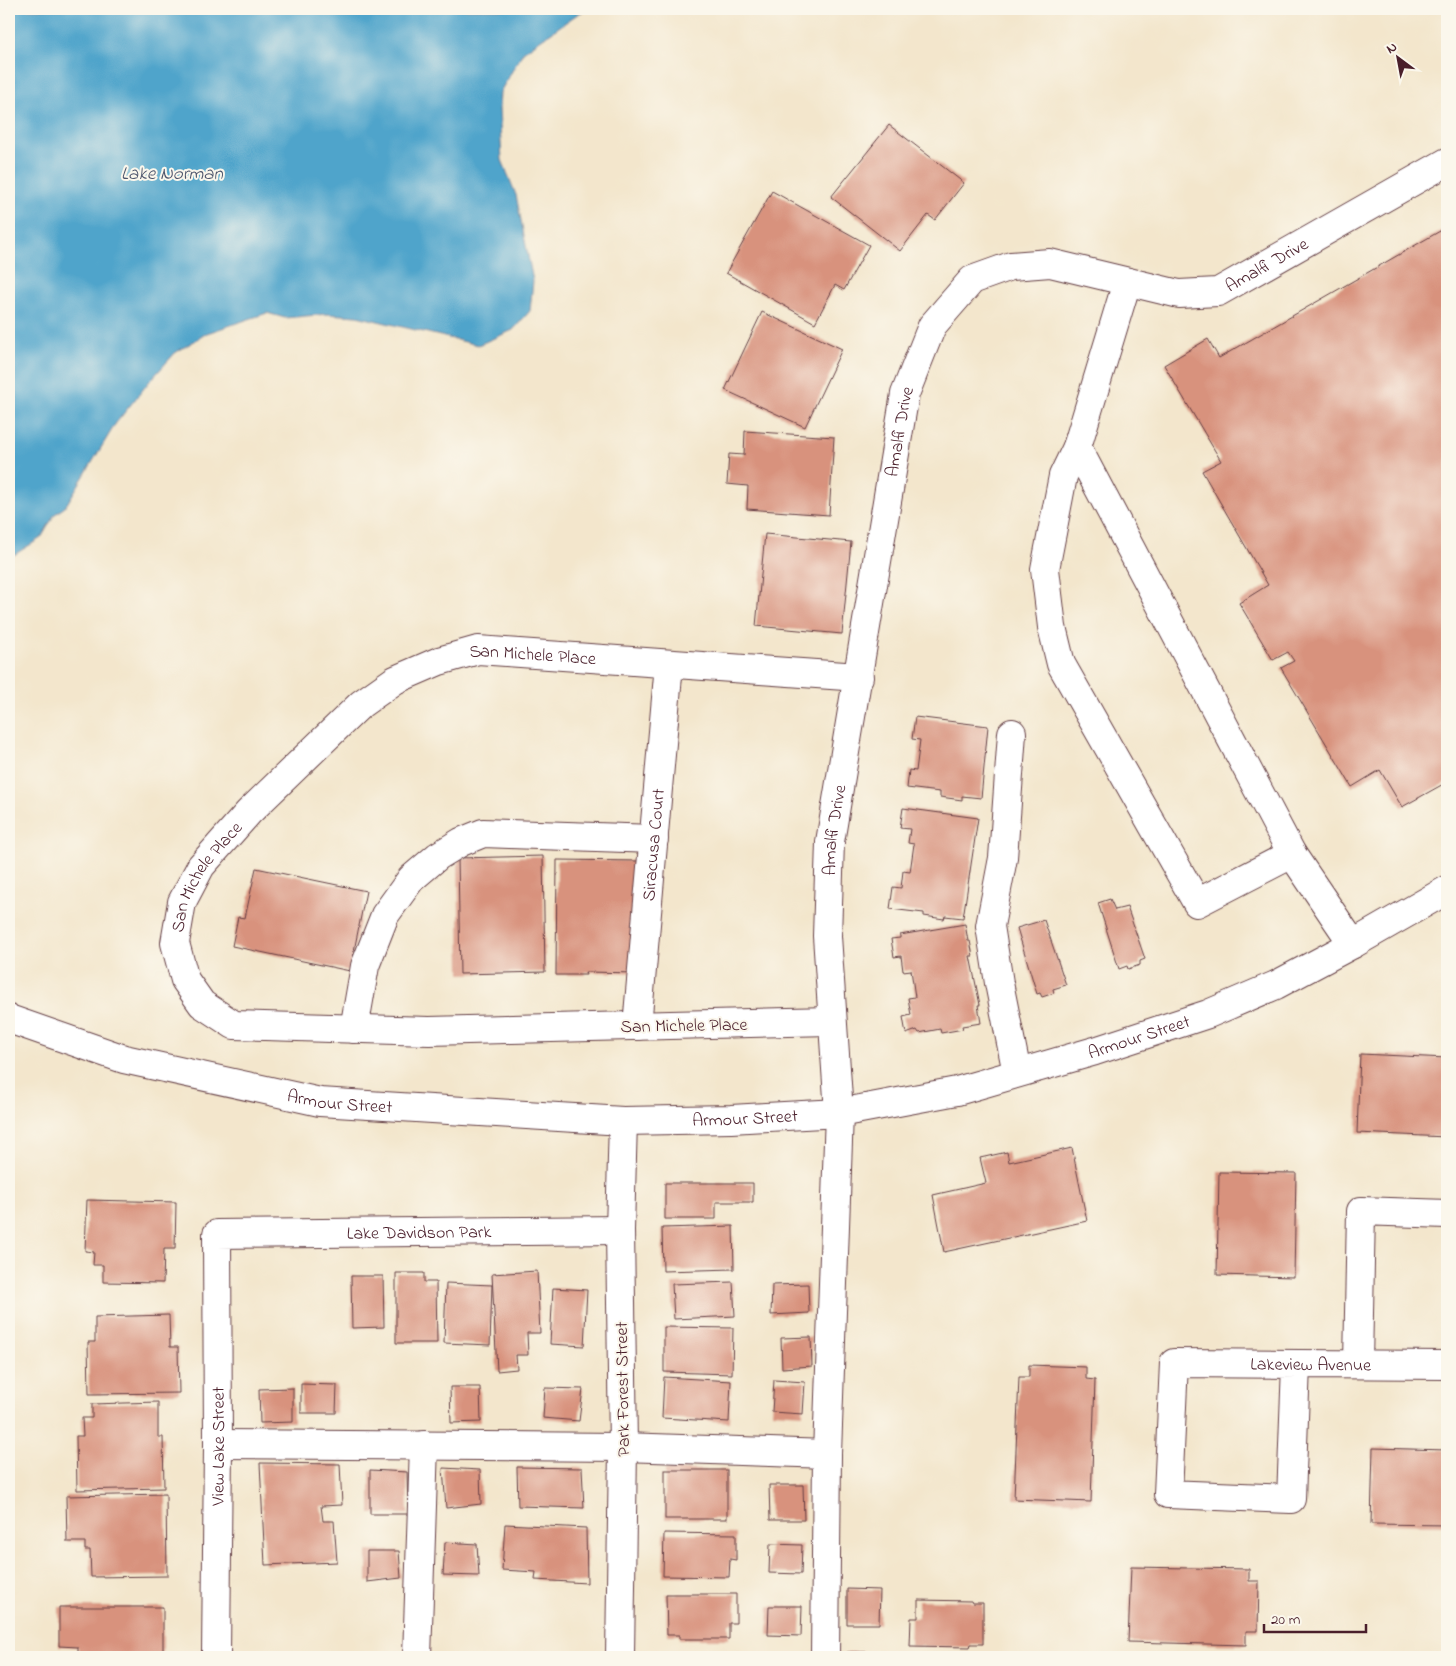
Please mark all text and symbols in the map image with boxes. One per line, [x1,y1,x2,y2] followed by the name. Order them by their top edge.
[1374,32,1424,82] north arrow
[1382,37,1401,60] text: N
[121,161,224,188] water label: Lake Norman
[1221,232,1314,300] street label: Amalfi Drive
[880,382,922,479] street label: Amalfi Drive
[466,639,598,673] street label: San Michele Place
[818,782,855,876] street label: Amalfi Drive
[637,787,673,902] street label: Siracusa Court
[166,816,250,935] street label: San Michele Place
[1085,1010,1194,1067] street label: Armour Street
[620,1013,749,1041] street label: San Michele Place
[284,1084,393,1122] street label: Armour Street
[692,1104,799,1135] street label: Armour Street
[347,1220,492,1248] street label: Lake Davidson Park
[610,1321,638,1457] street label: Park Forest Street
[1250,1353,1372,1379] street label: Lakeview Avenue
[206,1386,233,1507] street label: View Lake Street
[1264,1601,1366,1633] scale bar
[1271,1609,1301,1631] text: 20 m

